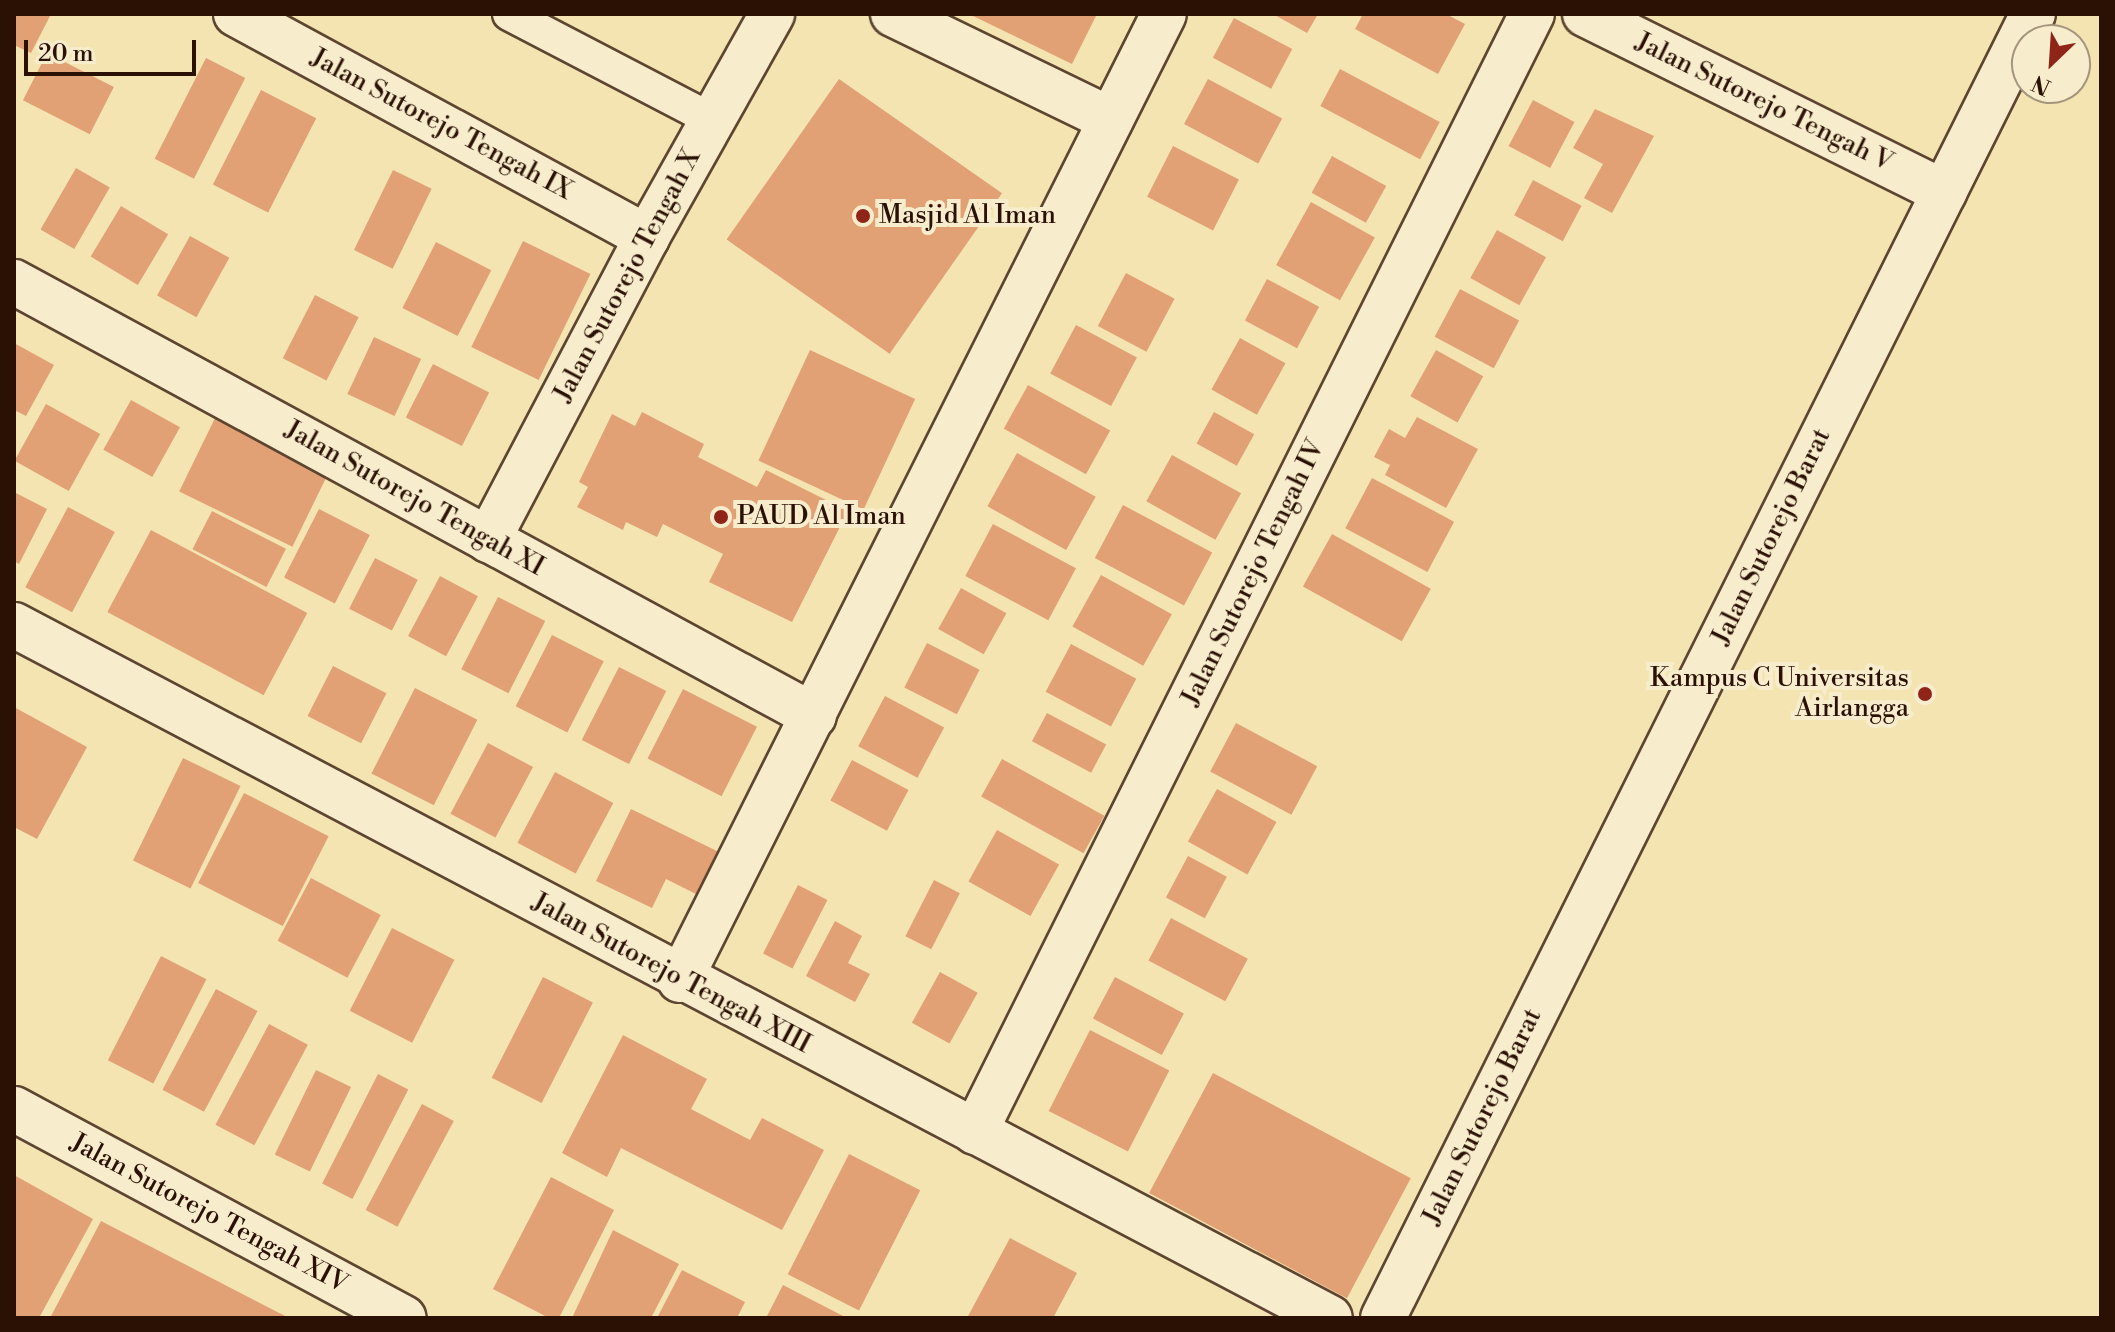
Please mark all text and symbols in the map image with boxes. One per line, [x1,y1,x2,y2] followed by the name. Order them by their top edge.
[28,24,200,74] scale bar
[2011,24,2091,104] north arrow
[1630,27,1898,179] street label: Jalan Sutorejo Tengah V
[38,39,94,69] text: 20 m
[305,43,577,207] street label: Jalan Sutorejo Tengah IX
[2028,68,2055,100] text: N
[548,144,708,408] street label: Jalan Sutorejo Tengah X
[879,200,1056,232] place label: Masjid Al Iman
[854,207,872,225] marker: Masjid Al Iman
[279,415,549,583] street label: Jalan Sutorejo Tengah XI
[1706,424,1838,650] street label: Jalan Sutorejo Barat
[1176,435,1332,711] street label: Jalan Sutorejo Tengah IV
[737,501,906,533] place label: PAUD Al Iman
[712,508,730,526] marker: PAUD Al Iman
[1650,663,1909,724] place label: Kampus C Universitas Airlangga
[1916,685,1934,703] marker: Kampus C Universitas Airlangga
[526,887,816,1061] street label: Jalan Sutorejo Tengah XIII
[1417,1004,1549,1230] street label: Jalan Sutorejo Barat
[65,1128,353,1300] street label: Jalan Sutorejo Tengah XIV

